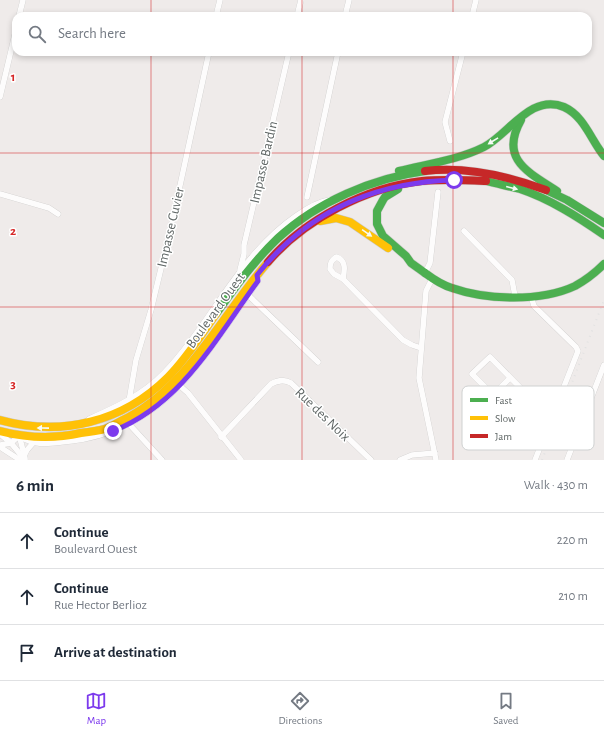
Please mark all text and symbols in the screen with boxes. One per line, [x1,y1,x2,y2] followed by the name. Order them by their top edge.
[12,12,592,56] search box
[26,23,48,45] icon: search
[58,26,126,41] text: Search here
[11,71,15,84] text: 1
[248,120,280,205] street label: Impasse Bardin
[487,137,499,144] one-way arrow
[445,171,463,189] route start
[155,185,187,269] street label: Impasse Cuvier
[507,185,519,191] one-way arrow
[10,225,16,238] text: 2
[362,229,373,237] one-way arrow
[184,270,248,351] street label: Boulevard Ouest
[10,378,16,391] text: 3
[292,385,352,444] street label: Rue des Noix
[462,386,594,450] legend
[495,395,513,406] text: Fast
[495,413,516,424] text: Slow
[104,422,122,440] route end
[37,424,49,431] one-way arrow
[495,431,512,442] text: Jam
[16,477,54,494] text: 6 min
[524,479,588,492] text: Walk · 430 m
[54,525,109,540] text: Continue
[16,530,38,552] icon: ahead
[557,534,588,547] text: 220 m
[54,543,137,556] text: Boulevard Ouest
[54,581,109,596] text: Continue
[16,586,38,608] icon: ahead
[558,590,588,603] text: 210 m
[54,599,147,612] text: Rue Hector Berlioz
[16,642,38,664] icon: arrive
[54,645,177,660] text: Arrive at destination
[85,690,107,727] tab: Map
[278,690,322,727] tab: Directions
[493,690,518,727] tab: Saved

